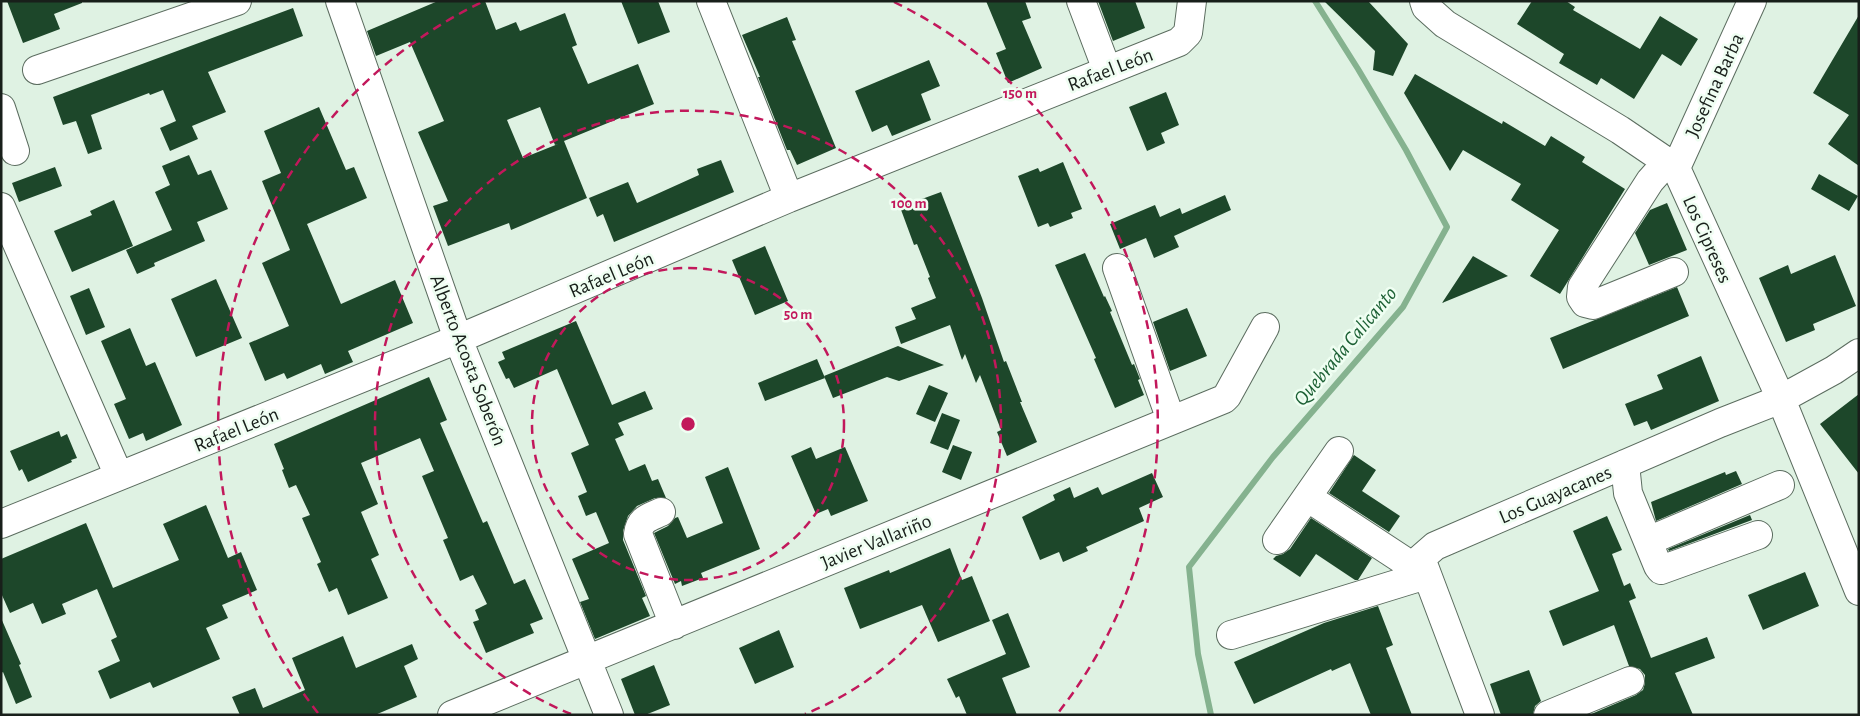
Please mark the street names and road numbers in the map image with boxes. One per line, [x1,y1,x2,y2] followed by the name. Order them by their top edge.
[1682,30,1748,140] street label: Josefina Barba
[1065,45,1156,95] street label: Rafael León
[1679,193,1735,286] street label: Los Cipreses
[566,248,656,302] street label: Rafael León
[426,272,510,449] street label: Alberto Acosta Soberón
[191,404,282,456] street label: Rafael León
[1496,462,1615,528] street label: Los Guayacanes
[818,511,934,573] street label: Javier Vallariño

